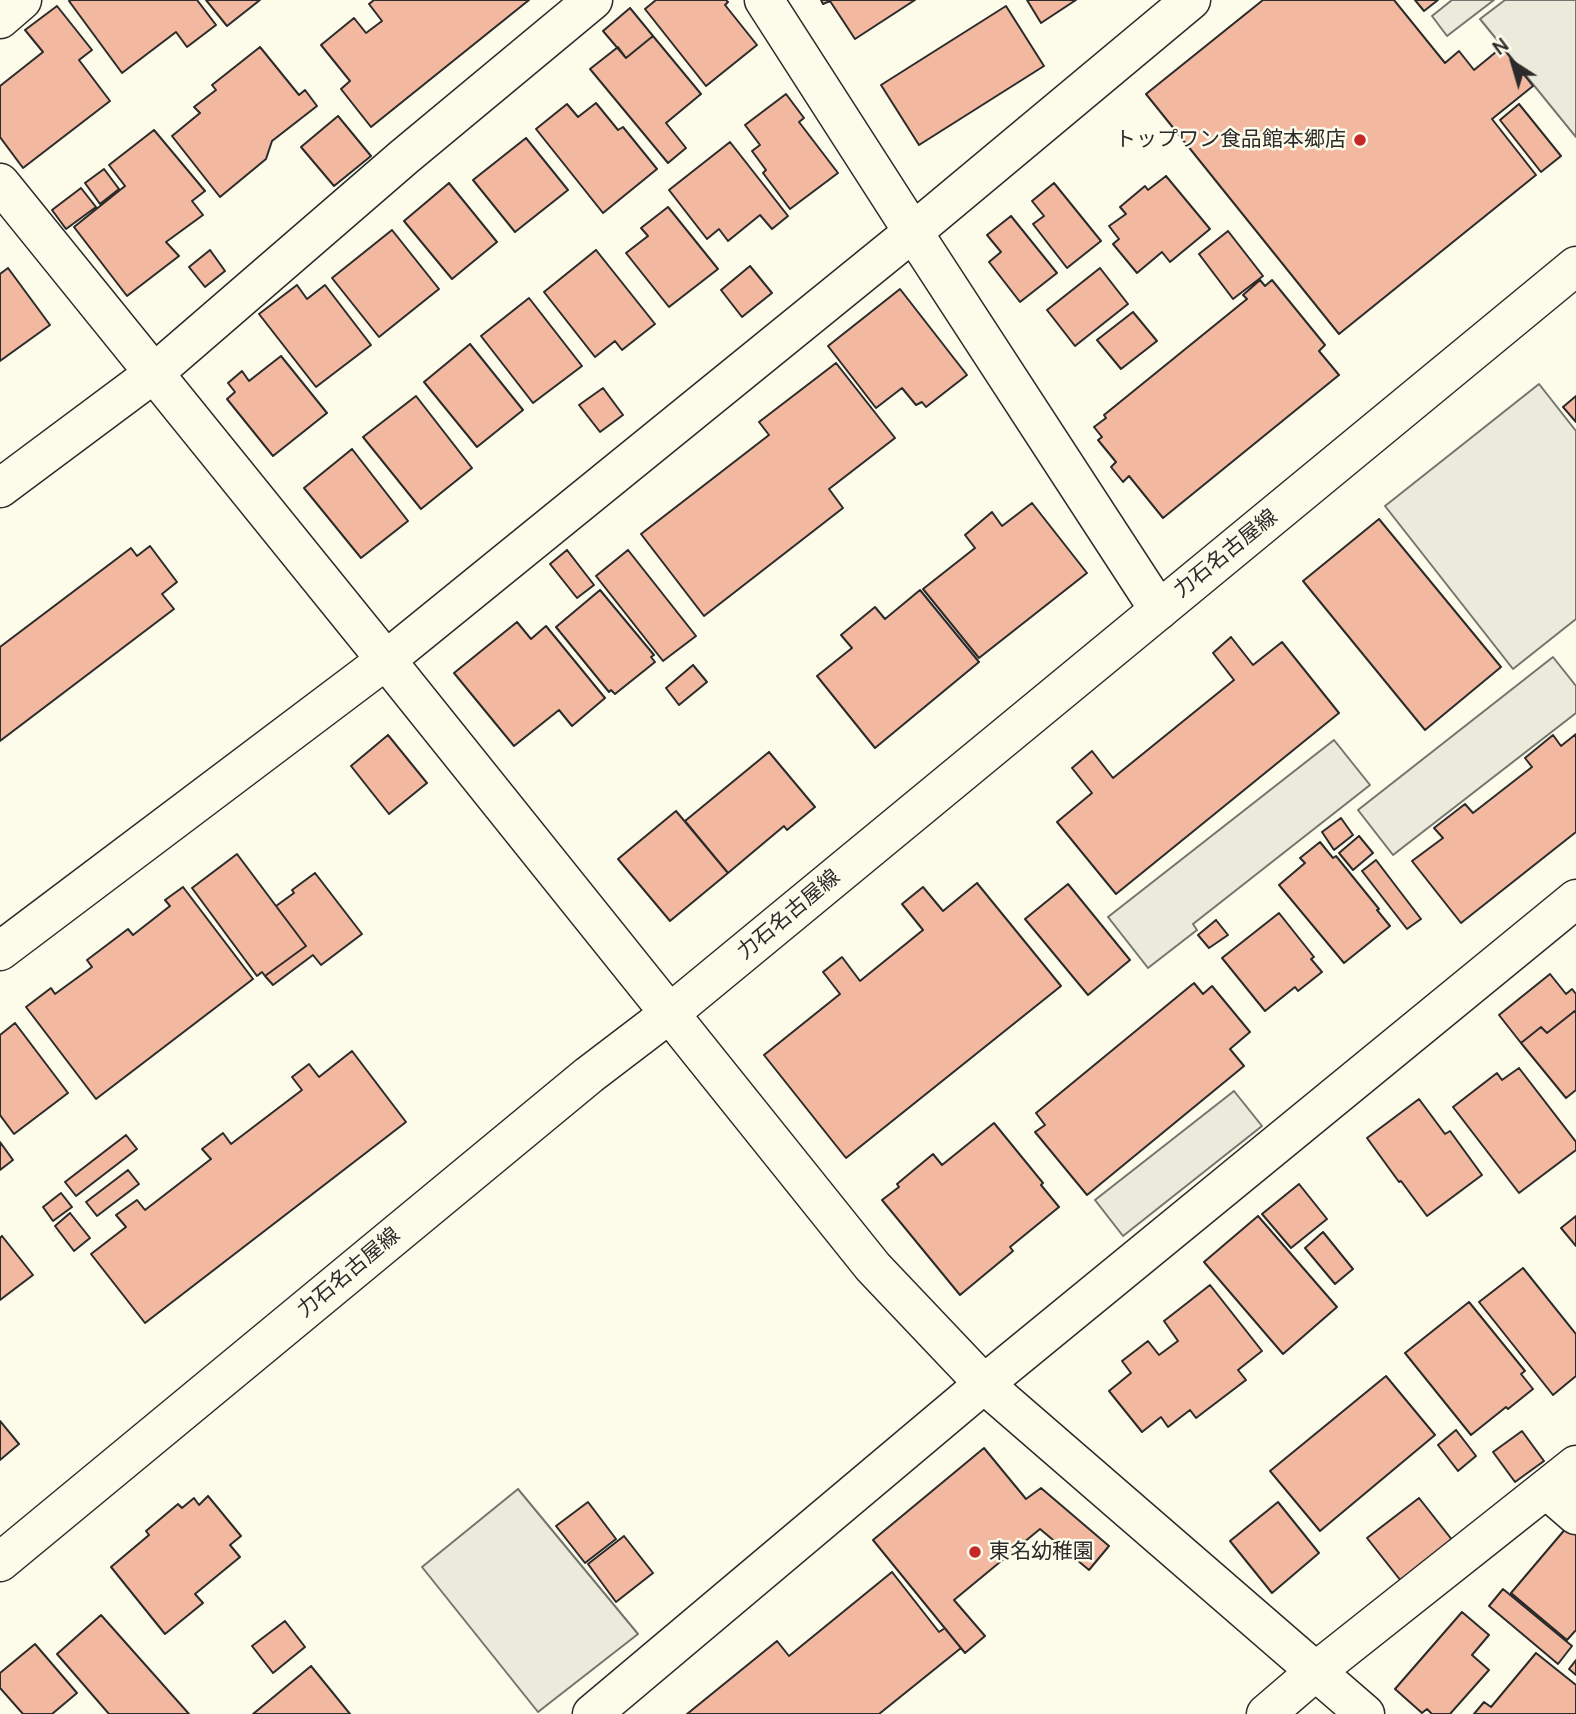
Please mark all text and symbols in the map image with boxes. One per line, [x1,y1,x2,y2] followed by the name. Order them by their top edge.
[1478,28,1548,98] north arrow
[1487,32,1514,61] text: N
[1115,127,1346,153] place label: トップワン食品館本郷店
[1352,132,1368,148] marker: トップワン食品館本郷店
[1169,505,1283,603] street label: 力石名古屋線
[733,865,845,965] street label: 力石名古屋線
[293,1223,405,1323] street label: 力石名古屋線
[989,1539,1094,1565] place label: 東名幼稚園
[967,1544,983,1560] marker: 東名幼稚園

